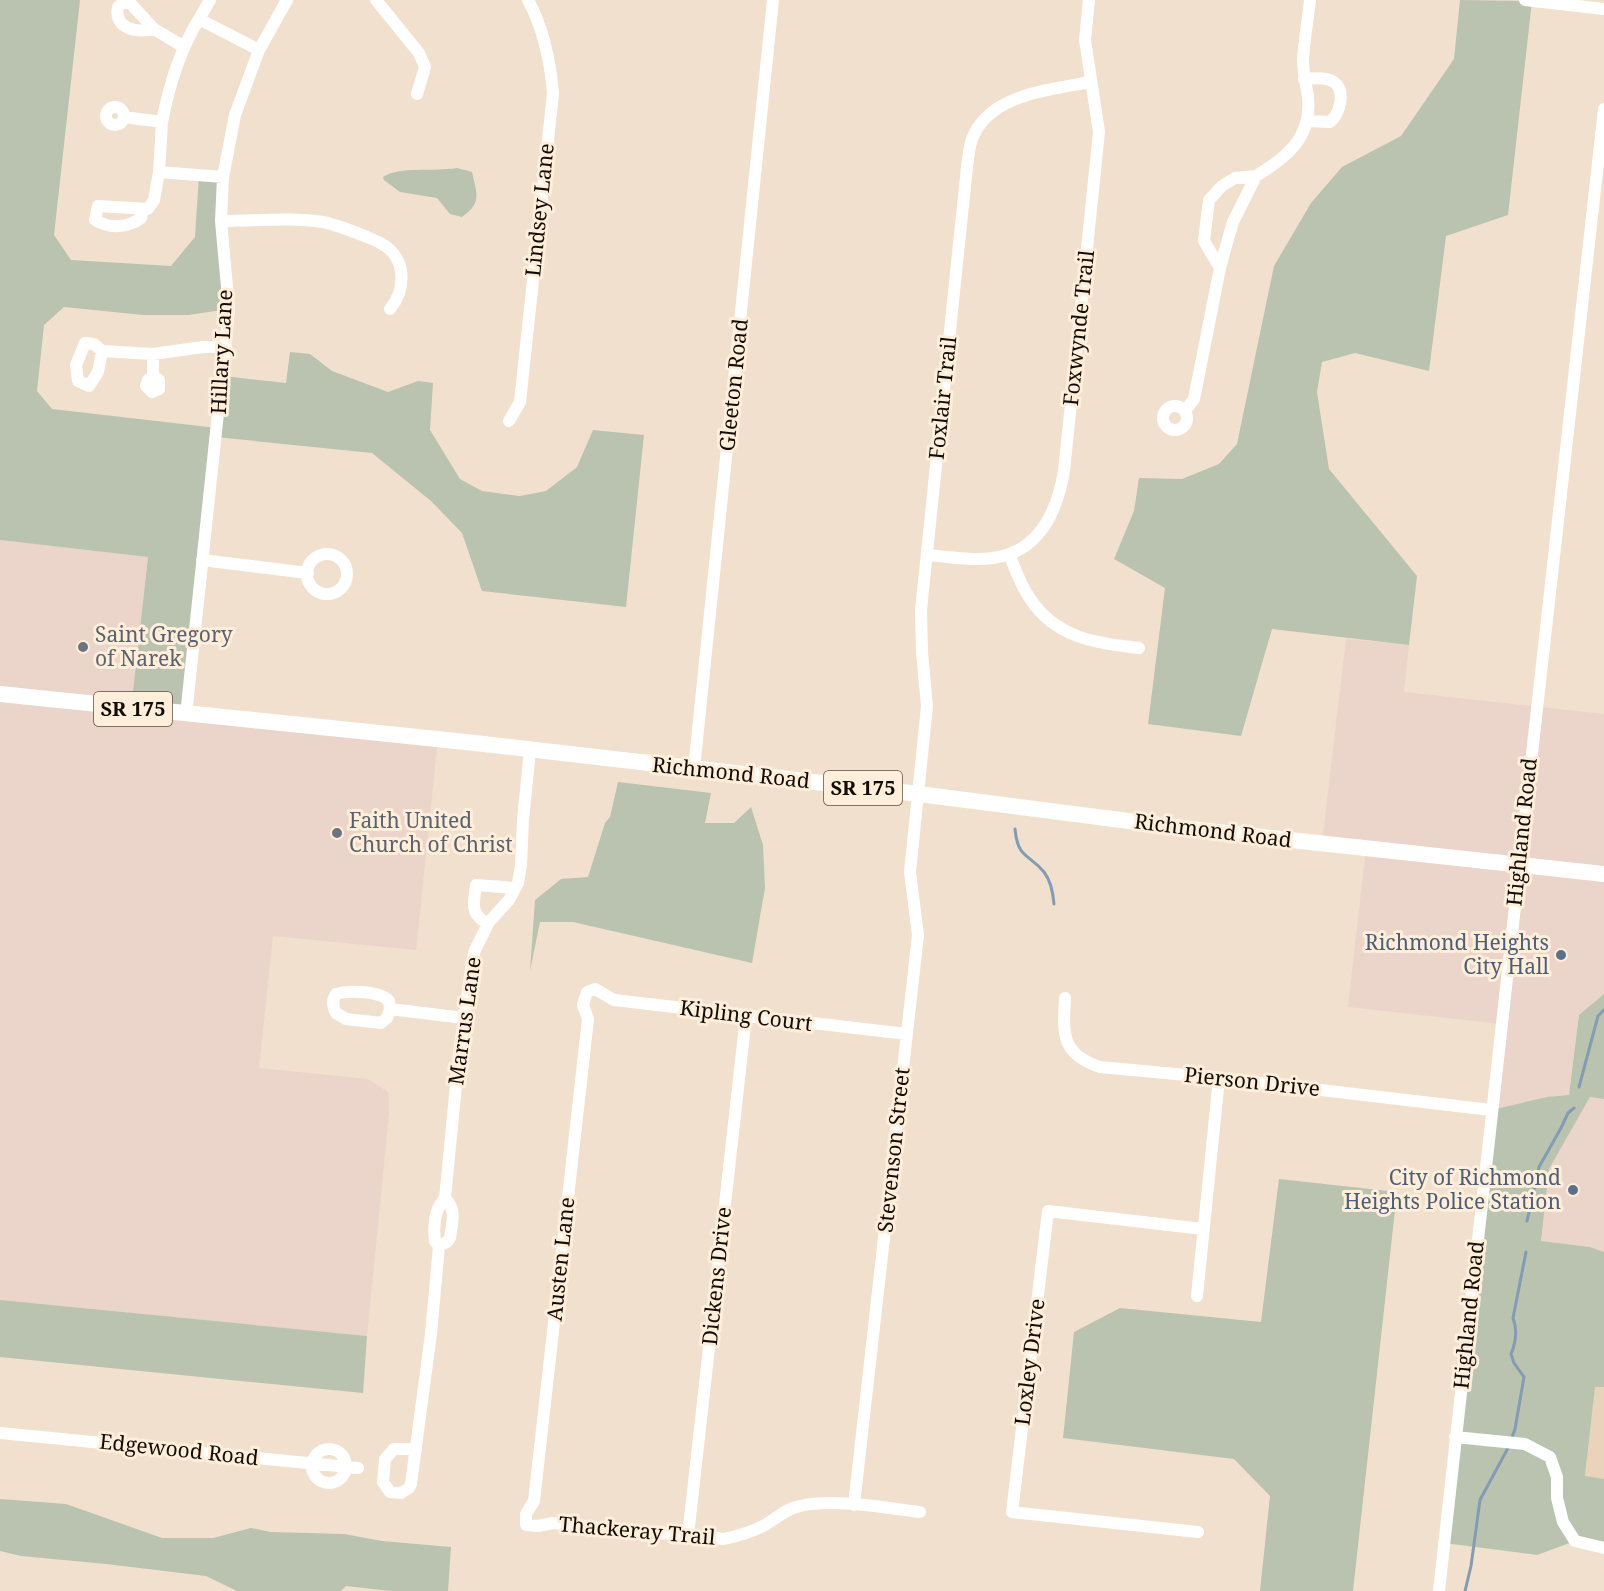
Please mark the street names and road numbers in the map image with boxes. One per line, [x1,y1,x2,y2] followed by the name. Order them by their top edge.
[518,142,560,278] street label: Lindsey Lane
[1056,248,1100,407] street label: Foxwynde Trail
[204,289,238,415] street label: Hillary Lane
[712,317,754,453] street label: Gleeton Road
[922,334,962,461] street label: Foxlair Trail
[94,692,172,726] road number: SR 175
[651,750,812,794] street label: Richmond Road
[1499,756,1543,907] street label: Highland Road
[824,771,902,805] road number: SR 175
[1133,806,1294,854] street label: Richmond Road
[441,955,487,1087] street label: Marrus Lane
[678,993,814,1037] street label: Kipling Court
[1183,1060,1321,1102] street label: Pierson Drive
[870,1066,916,1234] street label: Stevenson Street
[540,1196,580,1322] street label: Austen Lane
[695,1205,737,1347] street label: Dickens Drive
[1446,1239,1490,1390] street label: Highland Road
[1007,1297,1051,1427] street label: Loxley Drive
[98,1427,260,1471] street label: Edgewood Road
[558,1509,717,1551] street label: Thackeray Trail

